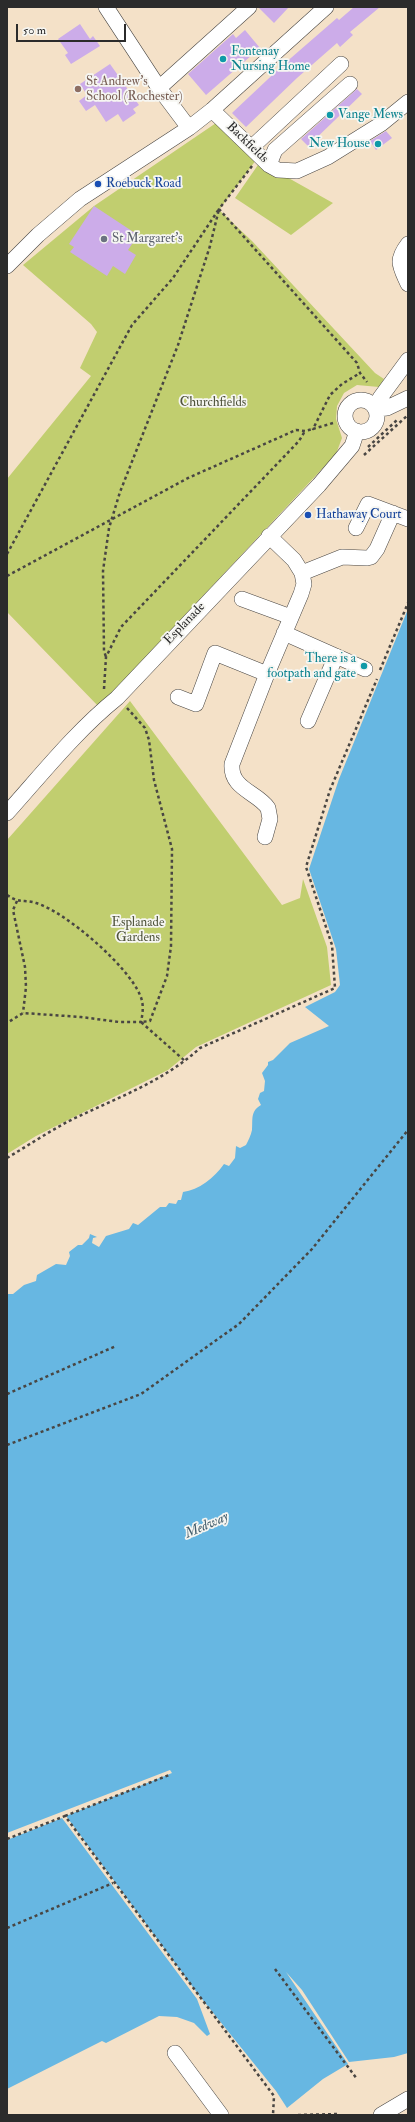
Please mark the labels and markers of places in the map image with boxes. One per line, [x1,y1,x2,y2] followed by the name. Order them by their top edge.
[231,44,310,75] place label: Fontenay Nursing Home
[218,54,228,64] marker: Fontenay Nursing Home
[86,74,183,105] place label: St Andrew's School (Rochester)
[73,84,83,94] marker: St Andrew's School (Rochester)
[338,107,403,123] place label: Vange Mews
[325,110,335,120] marker: Vange Mews
[309,136,370,152] place label: New House
[373,139,383,149] marker: New House
[106,176,181,192] place label: Roebuck Road
[93,179,103,189] marker: Roebuck Road
[112,231,183,247] place label: St Margaret's
[99,234,109,244] marker: St Margaret's
[316,507,401,523] place label: Hathaway Court
[303,510,313,520] marker: Hathaway Court
[267,651,356,682] place label: There is a footpath and gate
[359,661,369,671] marker: There is a footpath and gate

